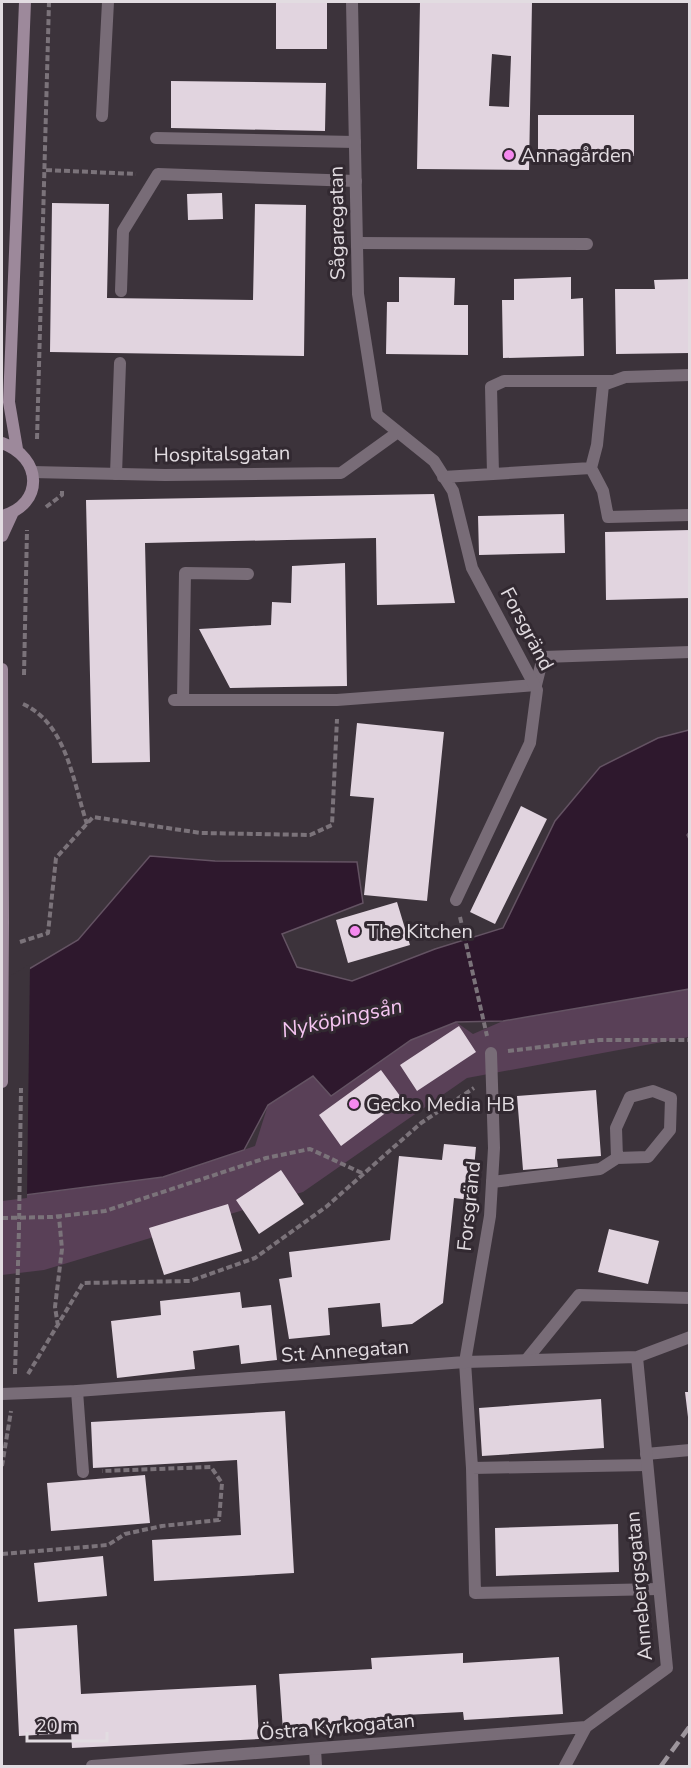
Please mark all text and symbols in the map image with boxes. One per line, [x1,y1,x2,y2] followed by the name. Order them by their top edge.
[521,142,632,169] place label: Annagården
[502,148,516,162] marker: Annagården
[323,166,351,280] street label: Sågaregatan
[153,439,291,469] street label: Hospitalsgatan
[494,583,560,675] street label: Forsgränd
[367,918,473,945] place label: The Kitchen
[348,924,362,938] marker: The Kitchen
[279,992,405,1044] water label: Nyköpingsån
[366,1091,515,1118] place label: Gecko Media HB
[347,1097,361,1111] marker: Gecko Media HB
[451,1159,487,1253] street label: Forsgränd
[280,1333,410,1369] street label: S:t Annegatan
[619,1510,659,1662] street label: Annebergsgatan
[27,1705,106,1743] scale bar
[258,1707,416,1747] street label: Östra Kyrkogatan
[36,1714,78,1738] text: 20 m

